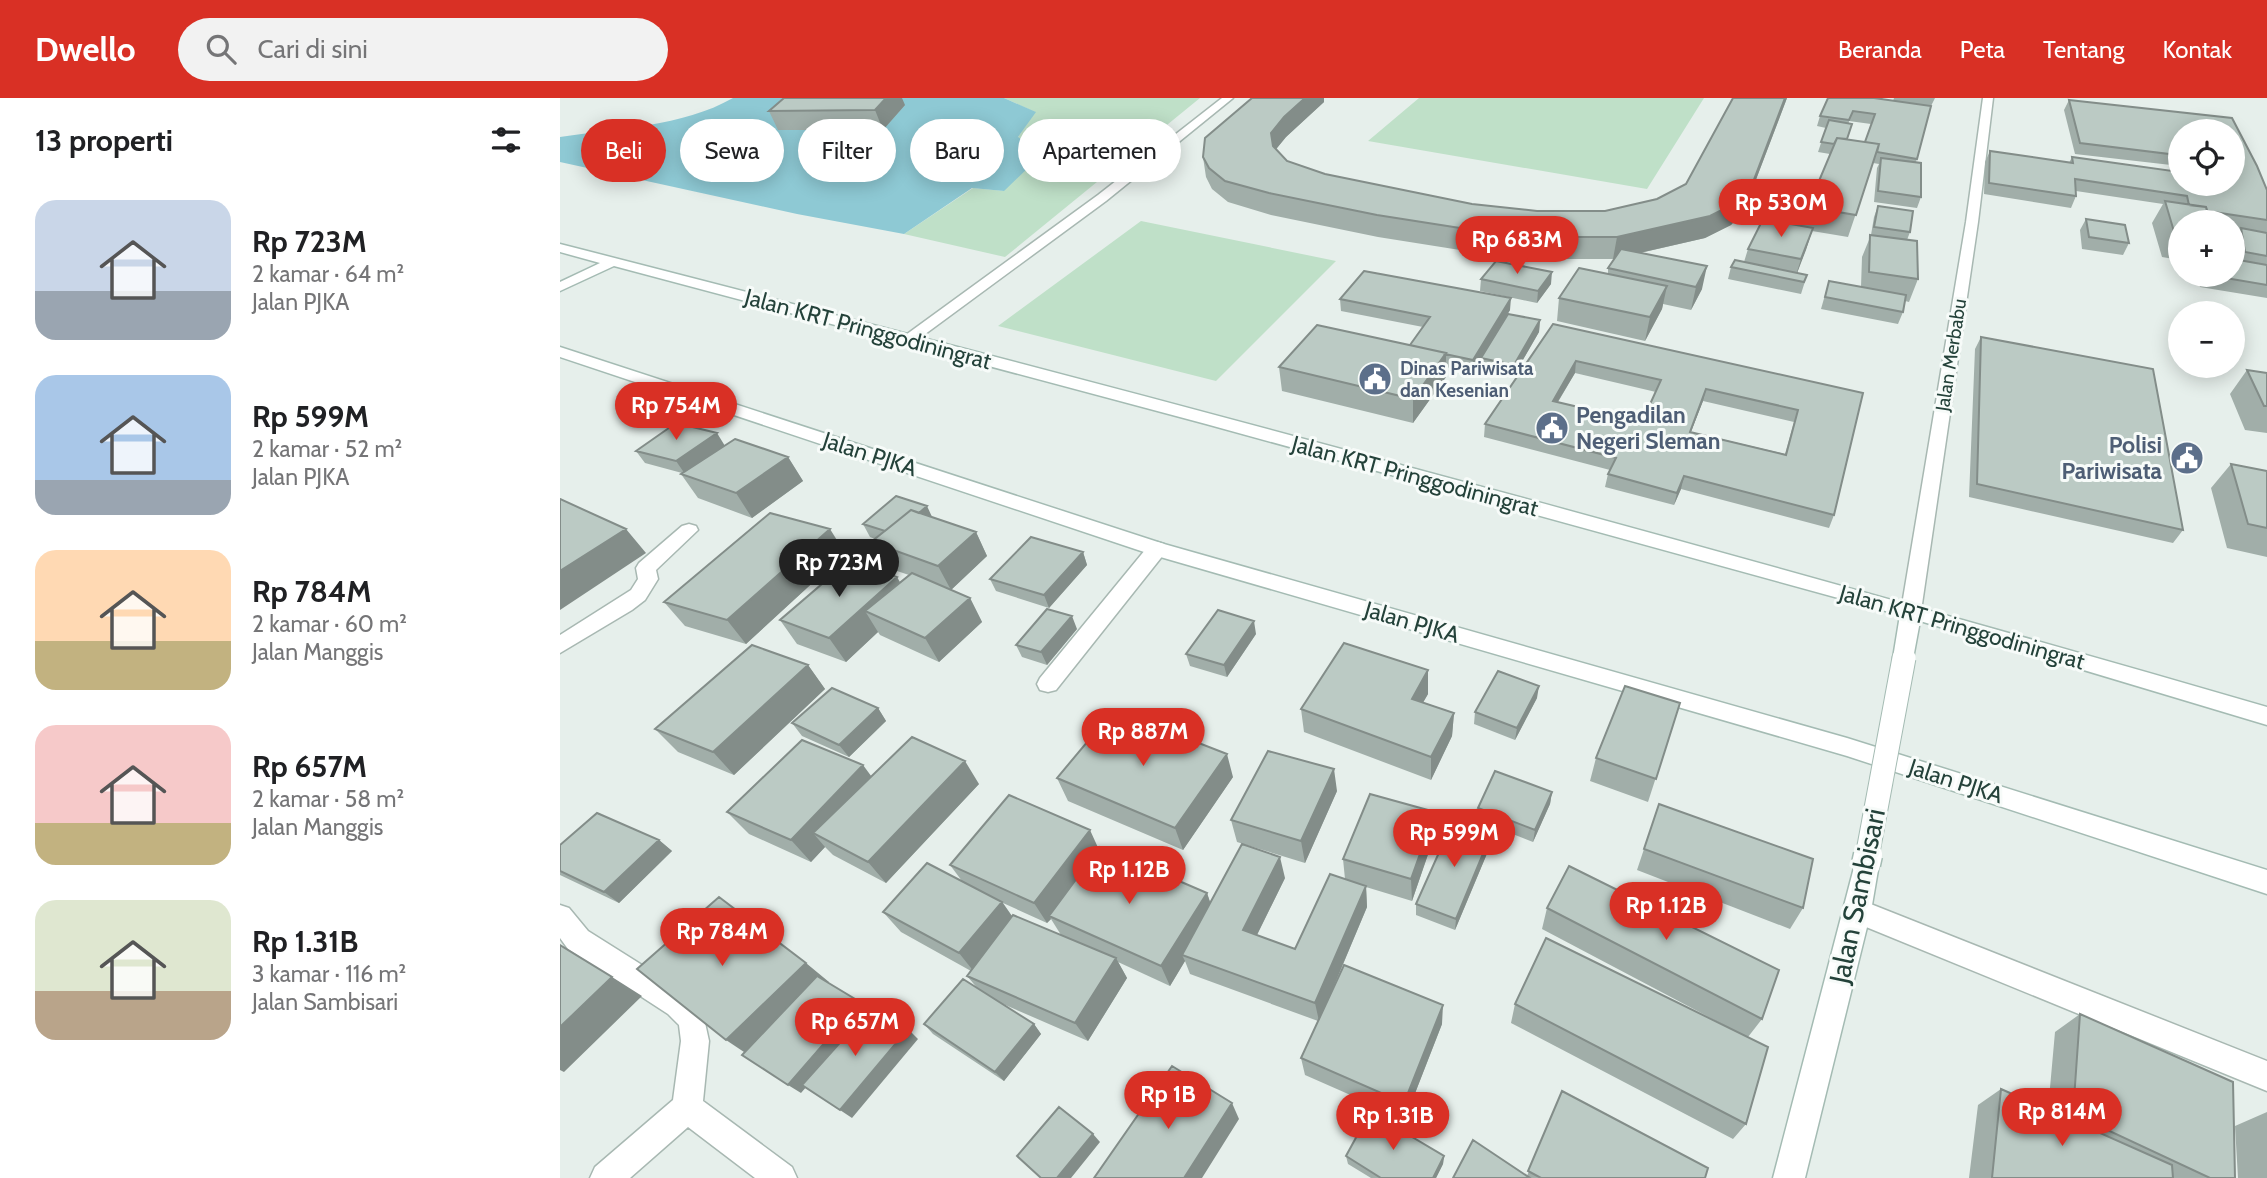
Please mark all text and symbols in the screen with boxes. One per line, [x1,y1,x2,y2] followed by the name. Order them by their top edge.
[178,18,668,81] search box
[35,29,136,69] text: Dwello
[202,30,240,68] icon: search
[258,33,368,65] text: Cari di sini
[1838,35,1922,64] text: Beranda
[1960,35,2005,64] text: Peta
[2043,35,2124,64] text: Tentang
[2162,35,2232,64] text: Kontak
[581,119,666,182] chip: Beli
[680,119,784,182] chip: Sewa
[798,119,896,182] chip: Filter
[910,119,1004,182] chip: Baru
[1018,119,1181,182] chip: Apartemen
[2168,119,2245,378] map controls
[2168,119,2245,196] button: locate
[487,121,525,159] icon: filters
[35,122,173,159] text: 13 properti
[1716,180,1846,239] pin: Rp 530M
[1735,188,1827,216] text: Rp 530M
[2168,210,2245,287] button: +
[1452,216,1582,276] pin: Rp 683M
[252,223,367,260] text: Rp 723M
[1472,225,1562,253] text: Rp 683M
[91,228,175,312] icon: home
[252,260,404,288] text: 2 kamar · 64 m²
[741,282,995,375] street label: Jalan KRT Pringgodiningrat
[252,288,349,316] text: Jalan PJKA
[1931,297,1971,414] street label: Jalan Merbabu
[2168,301,2245,378] button: −
[1400,357,1534,402] place label: Dinas Pariwisata dan Kesenian
[1356,360,1394,398] public building icon: Dinas Pariwisata dan Kesenian
[611,382,741,442] pin: Rp 754M
[631,391,721,419] text: Rp 754M
[252,398,369,435] text: Rp 599M
[1576,401,1720,455] place label: Pengadilan Negeri Sleman
[91,403,175,487] icon: home
[1533,409,1571,447] public building icon: Pengadilan Negeri Sleman
[818,425,921,482] street label: Jalan PJKA
[1288,429,1542,522] street label: Jalan KRT Pringgodiningrat
[2061,431,2163,485] place label: Polisi Pariwisata
[252,435,402,463] text: 2 kamar · 52 m²
[2168,439,2206,477] public building icon: Polisi Pariwisata
[252,463,349,491] text: Jalan PJKA
[774,540,904,599] pin: Rp 723M
[795,548,883,576] text: Rp 723M
[252,573,372,610] text: Rp 784M
[91,578,175,662] icon: home
[1835,578,2088,676] street label: Jalan KRT Pringgodiningrat
[1360,595,1463,649] street label: Jalan PJKA
[252,610,407,638] text: 2 kamar · 60 m²
[252,638,383,666] text: Jalan Manggis
[1078,708,1208,768] pin: Rp 887M
[1098,717,1188,745] text: Rp 887M
[252,748,367,785] text: Rp 657M
[1904,752,2007,809] street label: Jalan PJKA
[91,753,175,837] icon: home
[252,785,404,813] text: 2 kamar · 58 m²
[1822,805,1892,988] street label: Jalan Sambisari
[1389,810,1519,869] pin: Rp 599M
[252,813,383,841] text: Jalan Manggis
[1409,818,1499,846] text: Rp 599M
[1057,846,1201,906] pin: Rp 1.12B
[1089,855,1169,883] text: Rp 1.12B
[1594,882,1738,942] pin: Rp 1.12B
[1626,891,1706,919] text: Rp 1.12B
[657,908,787,968] pin: Rp 784M
[676,917,768,945] text: Rp 784M
[252,923,358,960] text: Rp 1.31B
[91,928,175,1012] icon: home
[252,960,406,988] text: 3 kamar · 116 m²
[252,988,398,1016] text: Jalan Sambisari
[790,998,920,1058] pin: Rp 657M
[811,1007,899,1035] text: Rp 657M
[1119,1072,1217,1131] pin: Rp 1B
[1140,1080,1196,1108] text: Rp 1B
[1997,1088,2127,1148] pin: Rp 814M
[1321,1093,1465,1152] pin: Rp 1.31B
[2018,1097,2106,1125] text: Rp 814M
[1352,1101,1434,1129] text: Rp 1.31B

